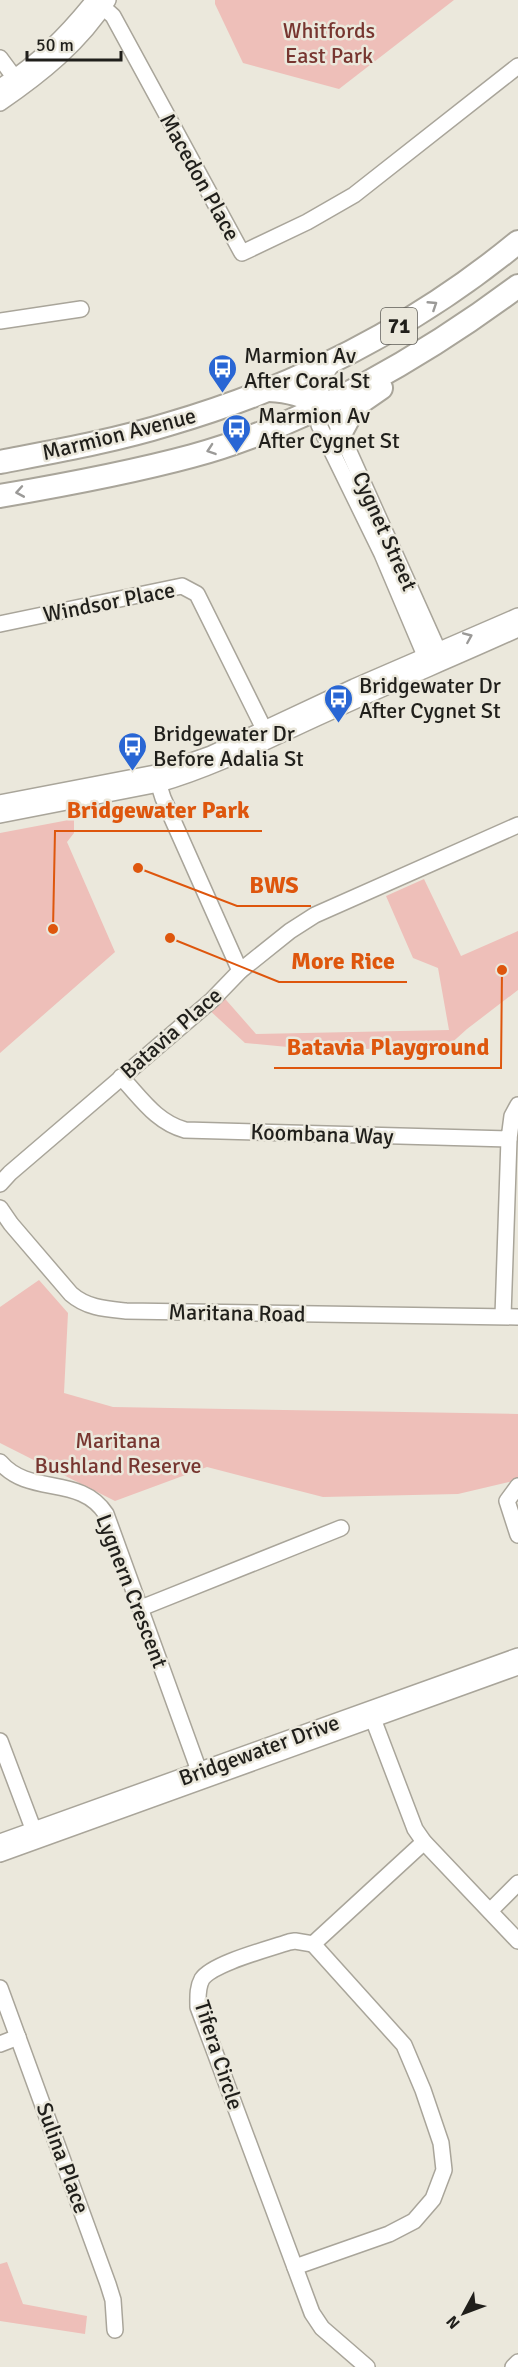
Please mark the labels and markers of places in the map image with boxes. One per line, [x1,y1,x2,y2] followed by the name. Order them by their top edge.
[244,342,370,394] place label: Marmion Av After Coral St
[207,352,239,394] bus stop icon: Marmion Av After Coral St
[258,402,400,454] place label: Marmion Av After Cygnet St
[221,412,253,454] bus stop icon: Marmion Av After Cygnet St
[359,672,501,724] place label: Bridgewater Dr After Cygnet St
[322,682,354,724] bus stop icon: Bridgewater Dr After Cygnet St
[153,720,304,772] place label: Bridgewater Dr Before Adalia St
[116,730,148,772] bus stop icon: Bridgewater Dr Before Adalia St
[55,789,262,831] callout: Bridgewater Park
[237,864,311,906] callout: BWS
[279,940,407,982] callout: More Rice
[274,1026,501,1068] callout: Batavia Playground

